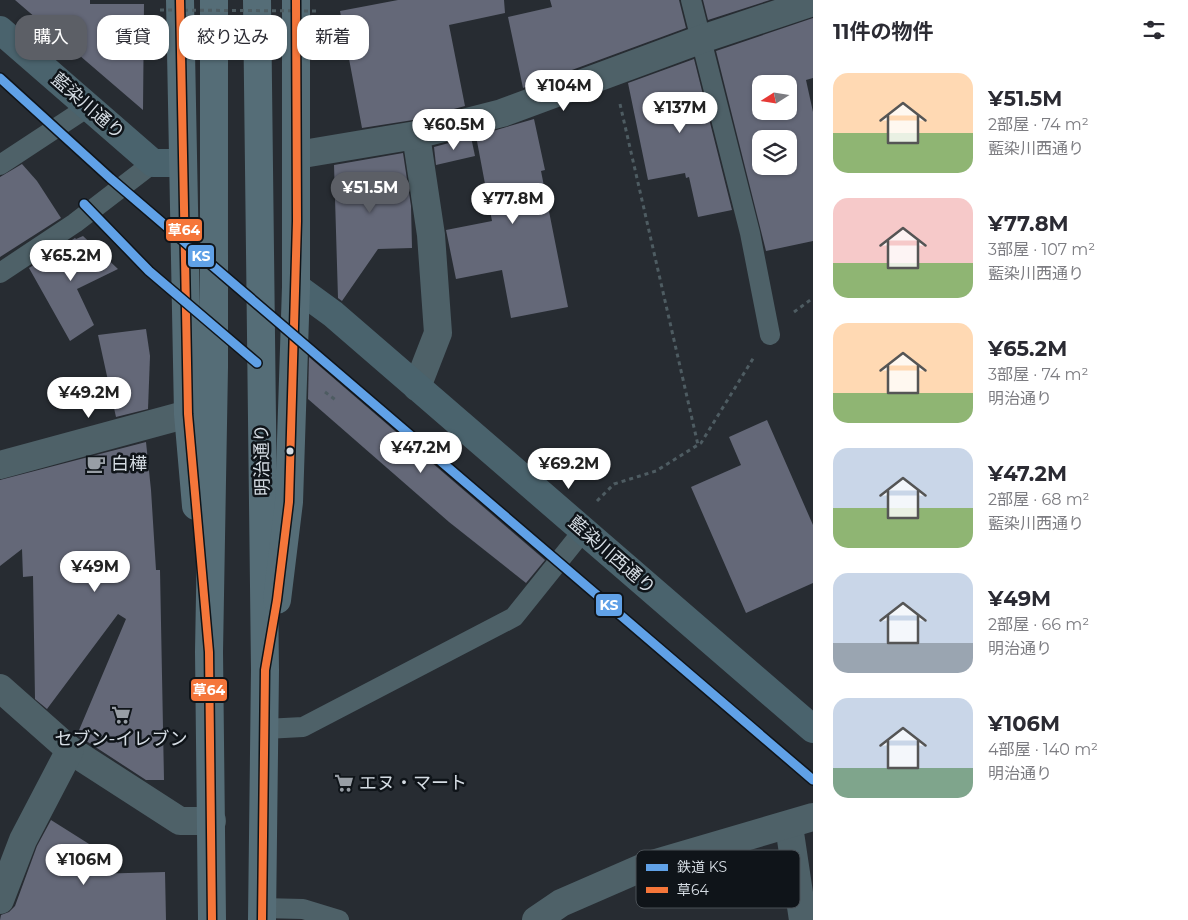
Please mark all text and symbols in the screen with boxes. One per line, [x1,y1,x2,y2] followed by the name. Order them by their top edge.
[15,15,87,60] chip: 購入
[97,15,169,60] chip: 賃貸
[179,15,287,60] chip: 絞り込み
[297,15,369,60] chip: 新着
[1140,16,1168,44] icon: filters
[833,19,933,44] text: 11件の物件
[47,68,129,144] street label: 藍染川通り
[529,70,599,112] pin: ¥104M
[752,75,798,120] north arrow
[752,75,797,175] map controls
[536,76,592,95] text: ¥104M
[988,86,1062,111] text: ¥51.5M
[645,92,715,134] pin: ¥137M
[873,93,933,153] icon: home
[653,98,707,117] text: ¥137M
[413,108,495,151] pin: ¥60.5M
[423,115,485,134] text: ¥60.5M
[988,115,1089,134] text: 2部屋 · 74 m²
[752,130,797,175] button: layers
[988,139,1084,158] text: 藍染川西通り
[329,172,411,214] pin: ¥51.5M
[342,178,398,197] text: ¥51.5M
[472,182,554,225] pin: ¥77.8M
[482,189,544,208] text: ¥77.8M
[988,211,1069,236] text: ¥77.8M
[165,218,203,242] line badge: 草64
[873,218,933,278] icon: home
[168,221,201,239] text: 草64
[30,240,112,282] pin: ¥65.2M
[988,240,1095,259] text: 3部屋 · 107 m²
[187,244,215,268] line badge: KS
[41,246,101,265] text: ¥65.2M
[191,247,211,265] text: KS
[988,264,1084,283] text: 藍染川西通り
[988,336,1067,361] text: ¥65.2M
[873,343,933,403] icon: home
[988,365,1088,384] text: 3部屋 · 74 m²
[48,376,130,419] pin: ¥49.2M
[58,383,120,402] text: ¥49.2M
[988,389,1052,408] text: 明治通り
[250,424,274,496] street label: 明治通り
[380,432,462,474] pin: ¥47.2M
[391,438,451,457] text: ¥47.2M
[285,446,295,456] unlabelled marker
[528,448,610,490] pin: ¥69.2M
[85,453,107,475] cafe icon: 白樺
[111,453,147,475] place label: 白樺
[539,454,599,473] text: ¥69.2M
[988,461,1067,486] text: ¥47.2M
[873,468,933,528] icon: home
[988,490,1090,509] text: 2部屋 · 68 m²
[564,511,660,599] street label: 藍染川西通り
[988,514,1084,533] text: 藍染川西通り
[65,550,125,593] pin: ¥49M
[71,557,119,576] text: ¥49M
[988,586,1051,611] text: ¥49M
[595,593,623,617] line badge: KS
[873,593,933,653] icon: home
[599,596,619,614] text: KS
[988,615,1089,634] text: 2部屋 · 66 m²
[988,639,1052,658] text: 明治通り
[190,678,228,702] line badge: 草64
[193,681,226,699] text: 草64
[110,704,132,726] supermarket icon: セブン-イレブン
[988,711,1060,736] text: ¥106M
[873,718,933,778] icon: home
[55,728,187,750] place label: セブン-イレブン
[988,740,1098,759] text: 4部屋 · 140 m²
[988,764,1052,783] text: 明治通り
[333,772,355,794] supermarket icon: エヌ・マート
[359,772,467,794] place label: エヌ・マート
[49,844,119,886] pin: ¥106M
[57,850,111,869] text: ¥106M
[636,850,800,908] legend
[677,858,727,876] text: 鉄道 KS
[677,881,710,899] text: 草64

